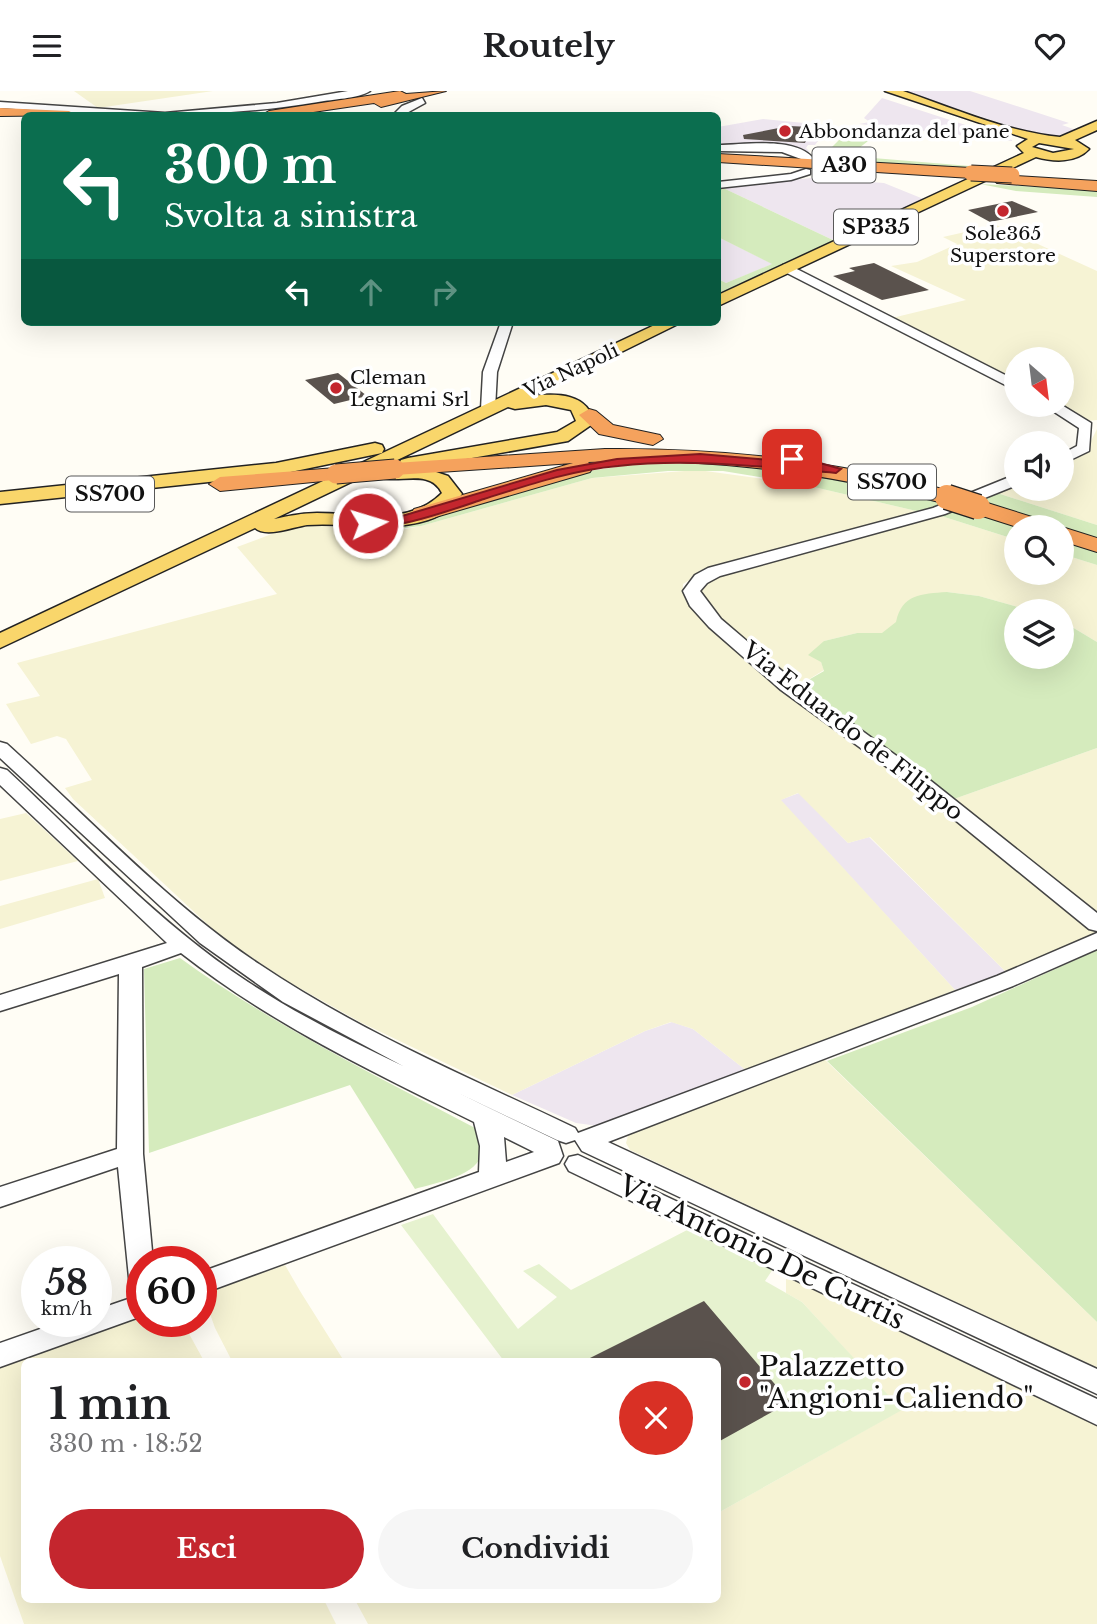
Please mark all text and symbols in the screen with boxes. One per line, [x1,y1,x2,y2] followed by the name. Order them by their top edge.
[482,26,615,66] text: Routely
[28,27,66,65] icon: menu
[1031,27,1069,65] icon: heart
[798,120,1010,143] place label: Abbondanza del pane
[777,123,793,139] marker: Abbondanza del pane
[164,135,336,196] text: 300 m
[49,140,140,231] icon: left
[812,147,876,183] road number: A30
[164,196,417,236] text: Svolta a sinistra
[995,203,1011,219] marker: Sole365 Superstore
[834,209,918,245] road number: SP335
[950,222,1056,267] place label: Sole365 Superstore
[279,273,317,311] icon: left
[352,273,390,311] icon: ahead
[425,273,463,311] icon: right
[519,338,623,403] street label: Via Napoli
[1004,347,1074,417] north arrow
[1004,347,1074,669] map controls
[350,366,470,411] place label: Cleman Legnami Srl
[328,380,344,396] marker: Cleman Legnami Srl
[762,429,822,489] pin
[1004,431,1074,501] button: sound
[773,440,811,478] icon: arrive
[848,465,936,499] road number: SS700
[66,477,154,511] road number: SS700
[331,486,405,560] position arrow
[1004,515,1074,585] button: search
[1004,599,1074,669] button: layers
[736,635,969,826] street label: Via Eduardo de Filippo
[612,1167,911,1337] street label: Via Antonio De Curtis
[126,1246,217,1337] speed limit sign: 60
[45,1261,88,1304] text: 58
[41,1298,92,1320] text: km/h
[759,1349,1034,1416] place label: Palazzetto "Angioni-Caliendo"
[737,1374,753,1390] marker: Palazzetto "Angioni-Caliendo"
[49,1378,171,1430] text: 1 min
[619,1381,693,1455] button: close
[49,1430,203,1458] text: 330 m · 18:52
[49,1509,364,1589] button: Esci
[378,1509,693,1589] button: Condividi

